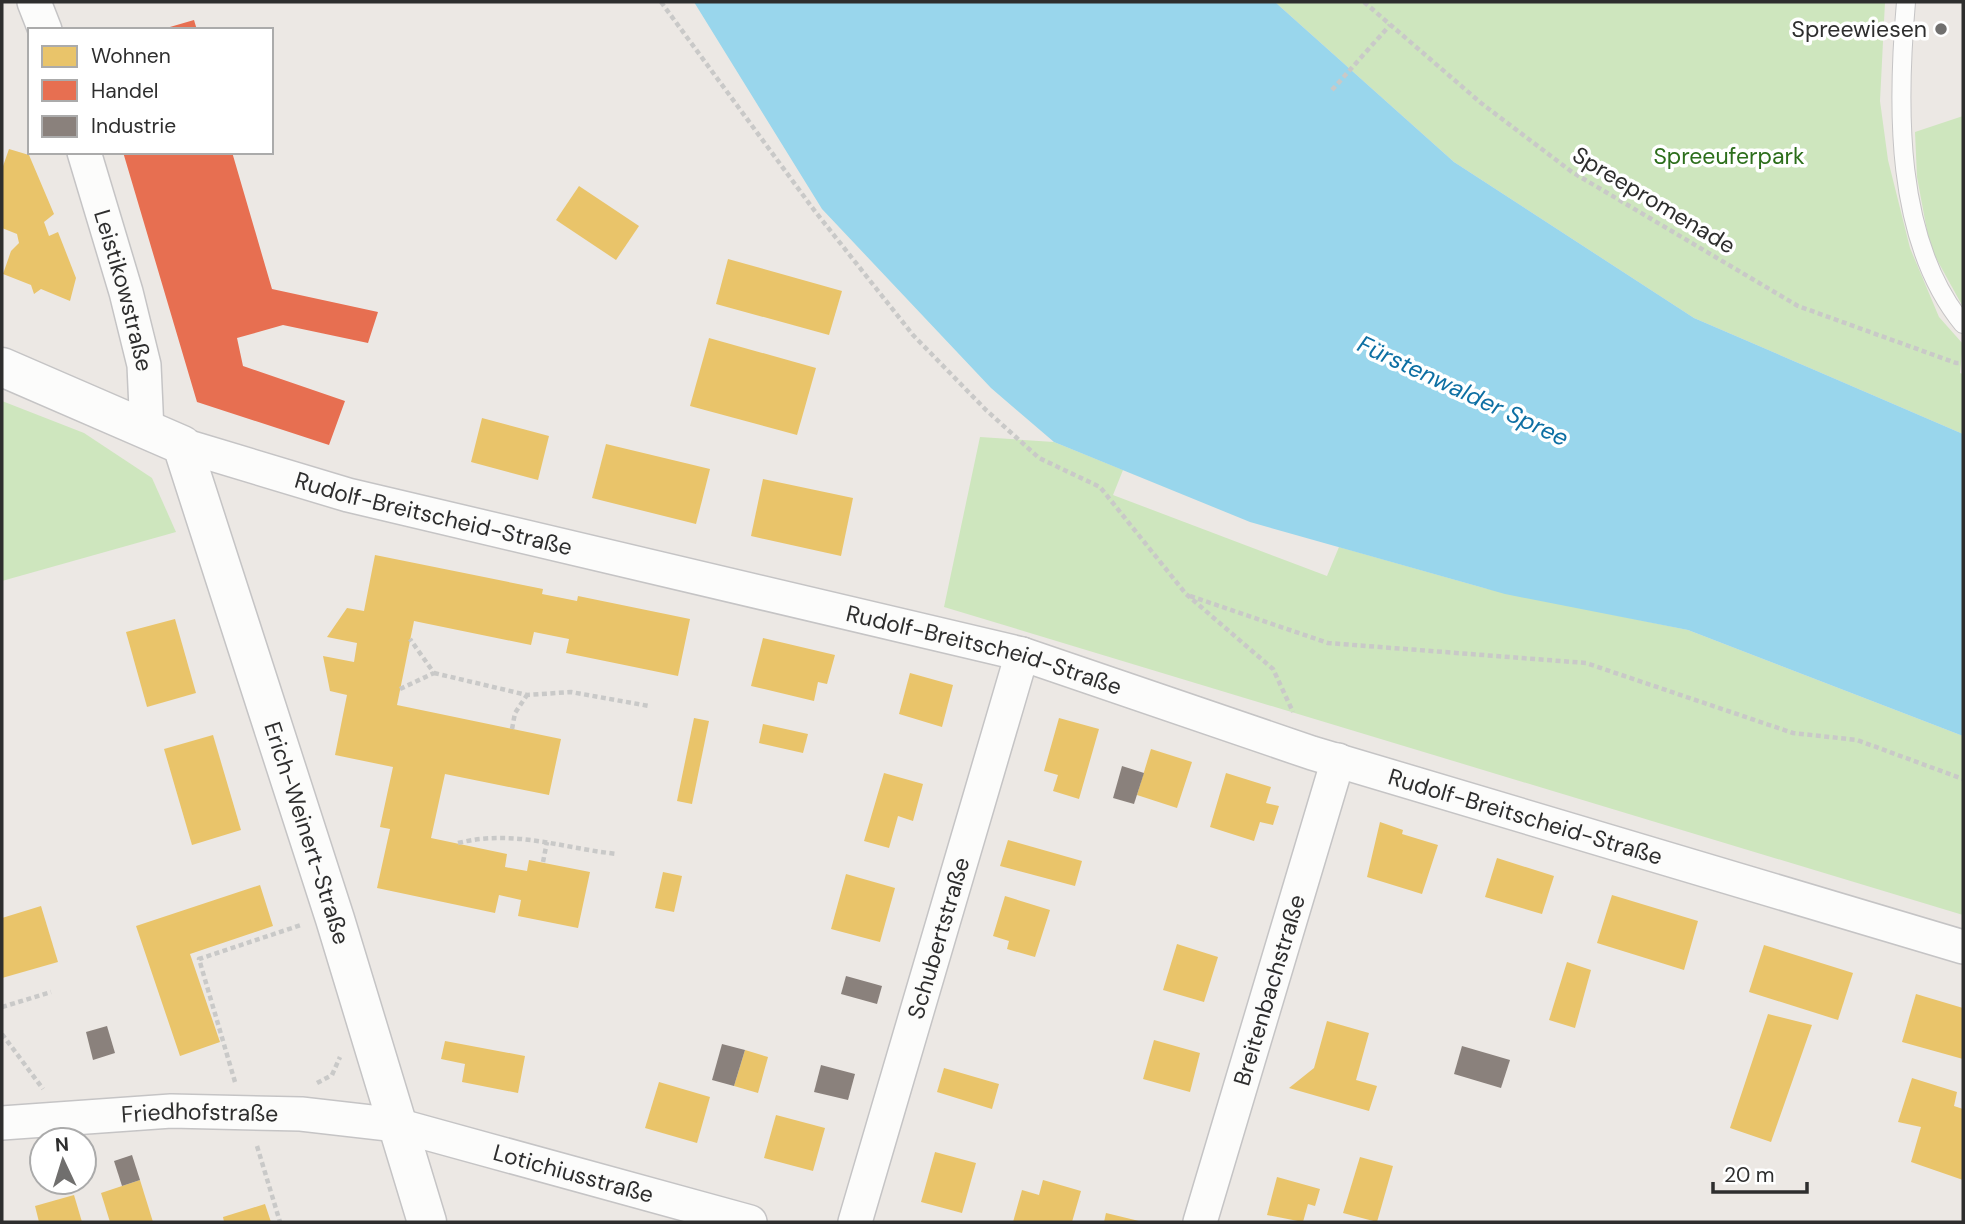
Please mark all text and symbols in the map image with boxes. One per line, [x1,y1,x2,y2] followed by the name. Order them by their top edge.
[1792,14,1927,44] place label: Spreewiesen
[1933,21,1949,37] marker: Spreewiesen
[28,28,273,154] legend
[91,42,171,70] text: Wohnen
[91,77,159,105] text: Handel
[91,112,176,140] text: Industrie
[1567,140,1741,260] street label: Spreepromenade
[1653,141,1805,171] park label: Spreeuferpark
[87,206,160,374] street label: Leistikowstraße
[1353,328,1574,453] water label: Fürstenwalder Spree
[291,465,575,562] street label: Rudolf-Breitscheid-Straße
[843,598,1126,702] street label: Rudolf-Breitscheid-Straße
[257,718,357,948] street label: Erich-Weinert-Straße
[1385,762,1666,872] street label: Rudolf-Breitscheid-Straße
[901,854,976,1022] street label: Schubertstraße
[1227,891,1312,1089] street label: Breitenbachstraße
[120,1096,278,1130] street label: Friedhofstraße
[28,1126,98,1196] north arrow
[54,1132,70,1157] text: N
[490,1137,657,1210] street label: Lotichiusstraße
[1713,1150,1808,1194] scale bar
[1724,1161,1775,1189] text: 20 m

